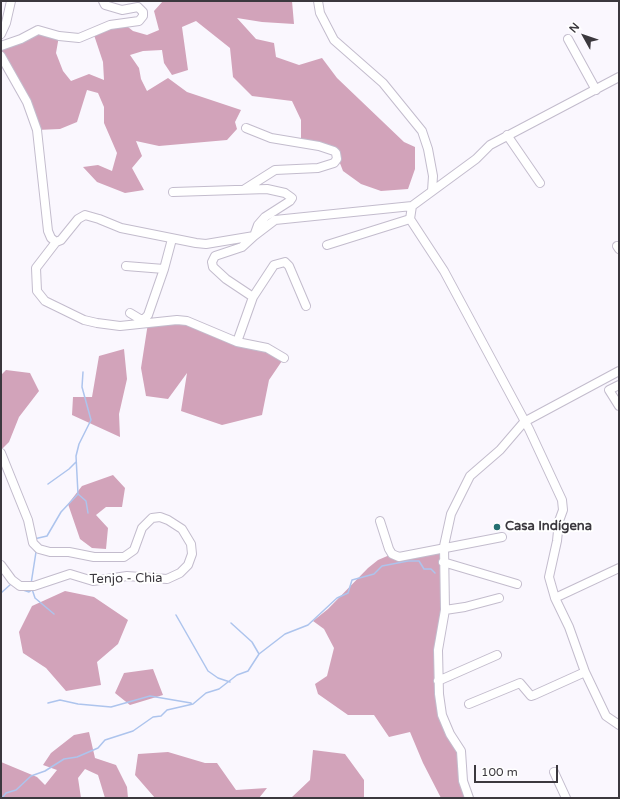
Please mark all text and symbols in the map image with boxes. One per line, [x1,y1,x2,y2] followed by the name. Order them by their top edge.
[564,16,604,56] north arrow
[567,20,582,36] text: N
[505,519,592,535] place label: Casa Indígena
[492,522,502,532] marker: Casa Indígena
[89,571,163,587] street label: Tenjo - Chia
[476,757,560,783] scale bar
[481,765,518,779] text: 100 m

